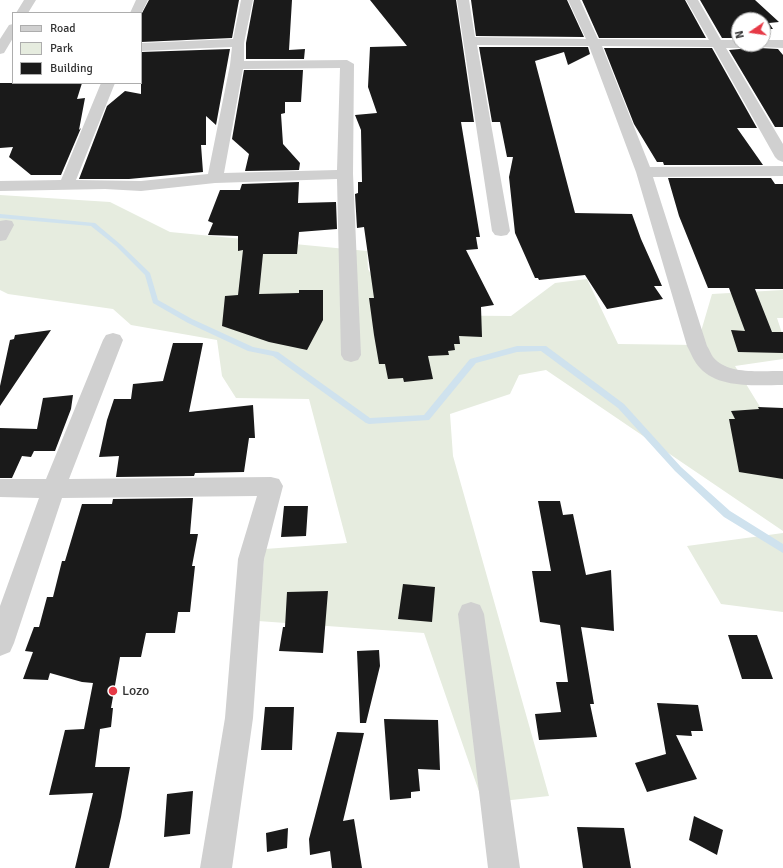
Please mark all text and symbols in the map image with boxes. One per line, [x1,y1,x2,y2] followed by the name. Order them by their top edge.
[12,12,142,84] legend
[731,12,771,52] north arrow
[50,21,76,36] text: Road
[733,29,747,40] text: N
[50,41,73,56] text: Park
[50,61,93,76] text: Building
[122,683,149,699] place label: Lozo
[107,685,119,697] marker: Lozo

